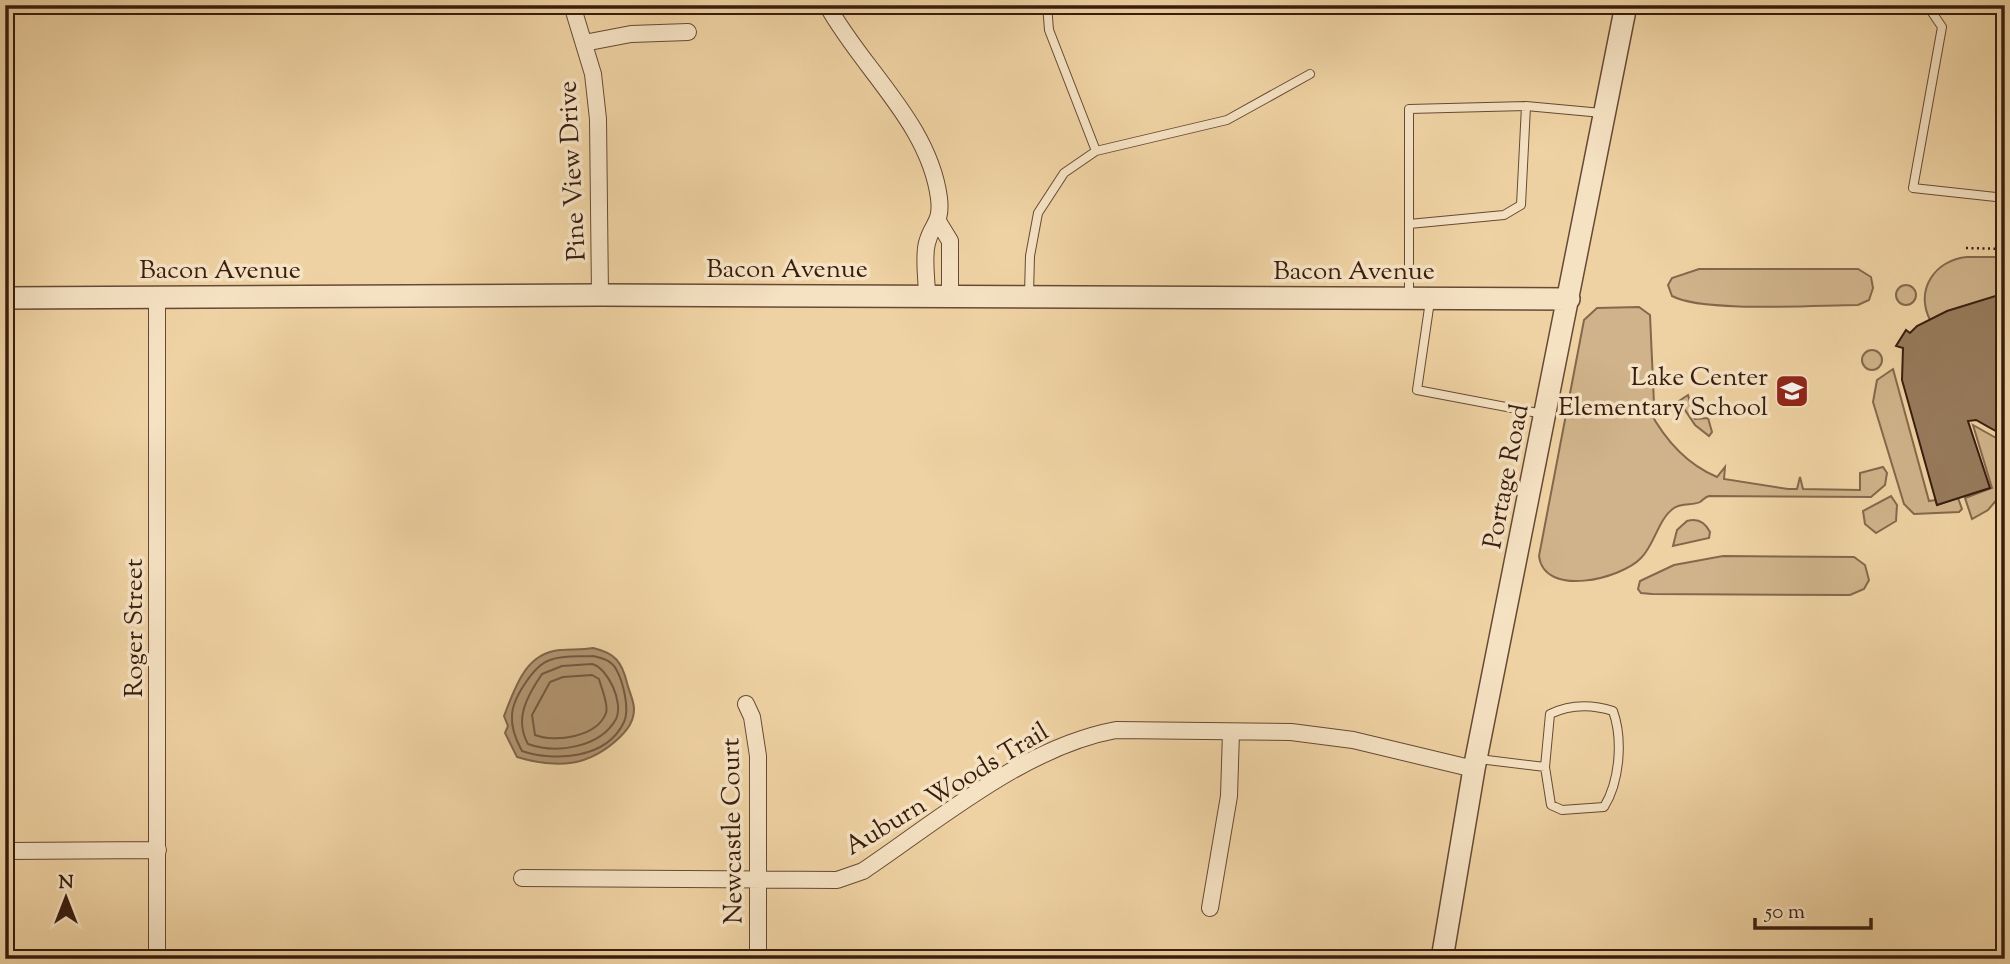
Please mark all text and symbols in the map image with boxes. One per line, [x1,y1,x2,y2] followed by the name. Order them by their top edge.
[550,80,597,262] street label: Pine View Drive
[706,252,868,289] street label: Bacon Avenue
[139,253,301,290] street label: Bacon Avenue
[1273,254,1435,291] street label: Bacon Avenue
[1558,360,1768,427] place label: Lake Center Elementary School
[1773,372,1811,410] school or university icon: Lake Center Elementary School
[1475,401,1540,552] street label: Portage Road
[117,558,154,698] street label: Roger Street
[838,714,1056,866] street label: Auburn Woods Trail
[713,737,754,924] street label: Newcastle Court
[32,862,102,932] north arrow
[58,870,74,897] text: N
[1755,887,1870,931] scale bar
[1764,898,1805,928] text: 50 m

